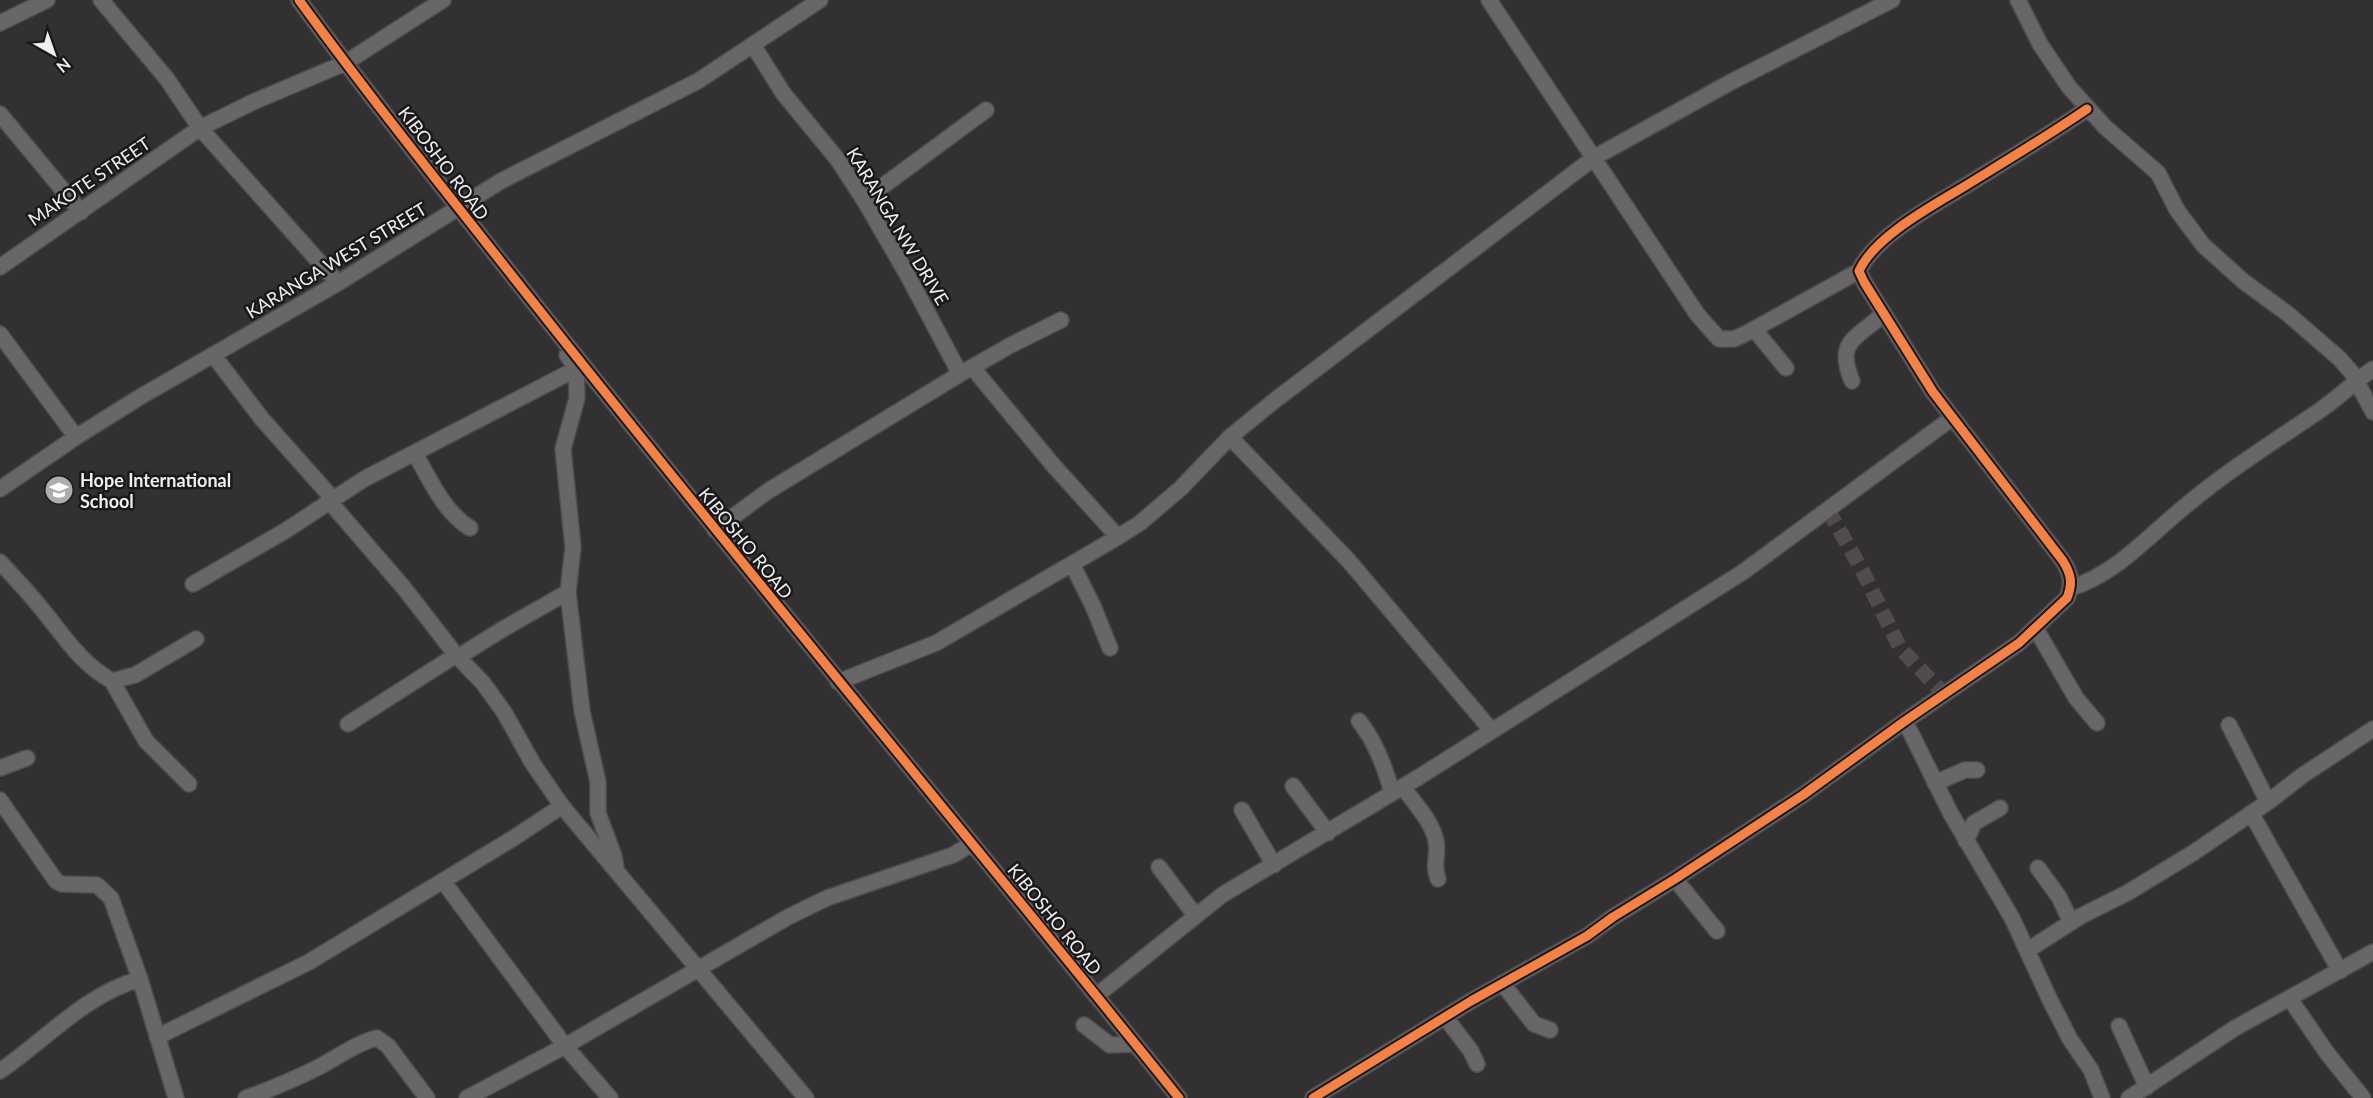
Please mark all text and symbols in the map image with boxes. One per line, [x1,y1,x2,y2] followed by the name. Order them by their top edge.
[24,24,84,84] north arrow
[53,55,75,77] text: N
[394,102,494,224] street label: KIBOSHO ROAD
[24,132,155,230] street label: MAKOTE STREET
[842,143,954,309] street label: KARANGA NW DRIVE
[242,197,431,323] street label: KARANGA WEST STREET
[80,469,231,512] place label: Hope International School
[43,474,75,506] school or university icon: Hope International School
[694,483,798,603] street label: KIBOSHO ROAD
[1003,859,1107,979] street label: KIBOSHO ROAD

